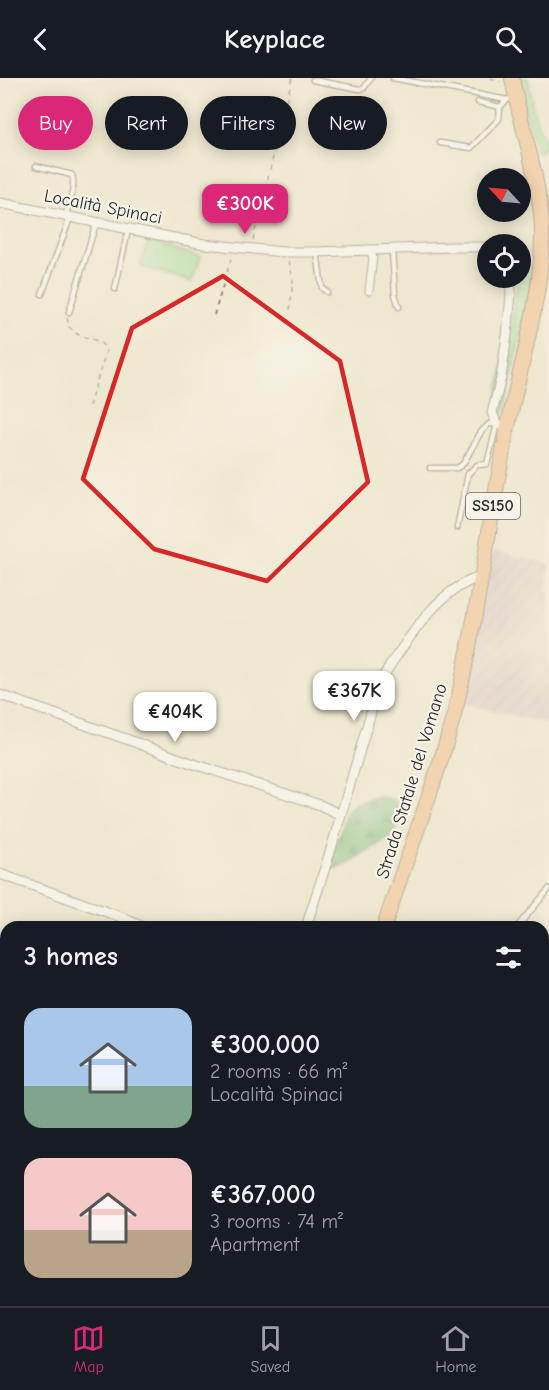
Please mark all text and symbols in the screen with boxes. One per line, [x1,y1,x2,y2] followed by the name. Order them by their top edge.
[24,23,57,56] icon: back
[492,23,525,56] icon: search
[224,24,325,55] text: Keyplace
[18,96,93,150] chip: Buy
[105,96,188,150] chip: Rent
[200,96,296,150] chip: Filters
[308,96,387,150] chip: New
[477,168,531,222] north arrow
[477,168,531,288] map controls
[203,184,287,235] pin: €300K
[42,185,164,229] street label: Località Spinaci
[216,192,274,215] text: €300K
[477,234,531,288] button: locate
[466,493,520,519] road number: SS150
[312,671,396,722] pin: €367K
[327,679,381,702] text: €367K
[372,681,452,881] street label: Strada Statale del Vomano
[133,692,217,743] pin: €404K
[147,700,203,723] text: €404K
[492,941,525,974] icon: filters
[24,942,118,972] text: 3 homes
[210,1030,320,1060] text: €300,000
[72,1032,144,1104] icon: home
[210,1060,348,1083] text: 2 rooms · 66 m²
[210,1083,343,1106] text: Località Spinaci
[210,1180,316,1210] text: €367,000
[72,1182,144,1254] icon: home
[210,1210,343,1233] text: 3 rooms · 74 m²
[210,1233,300,1256] text: Apartment
[72,1322,105,1376] tab: Map
[250,1322,290,1376] tab: Saved
[435,1322,477,1376] tab: Home

